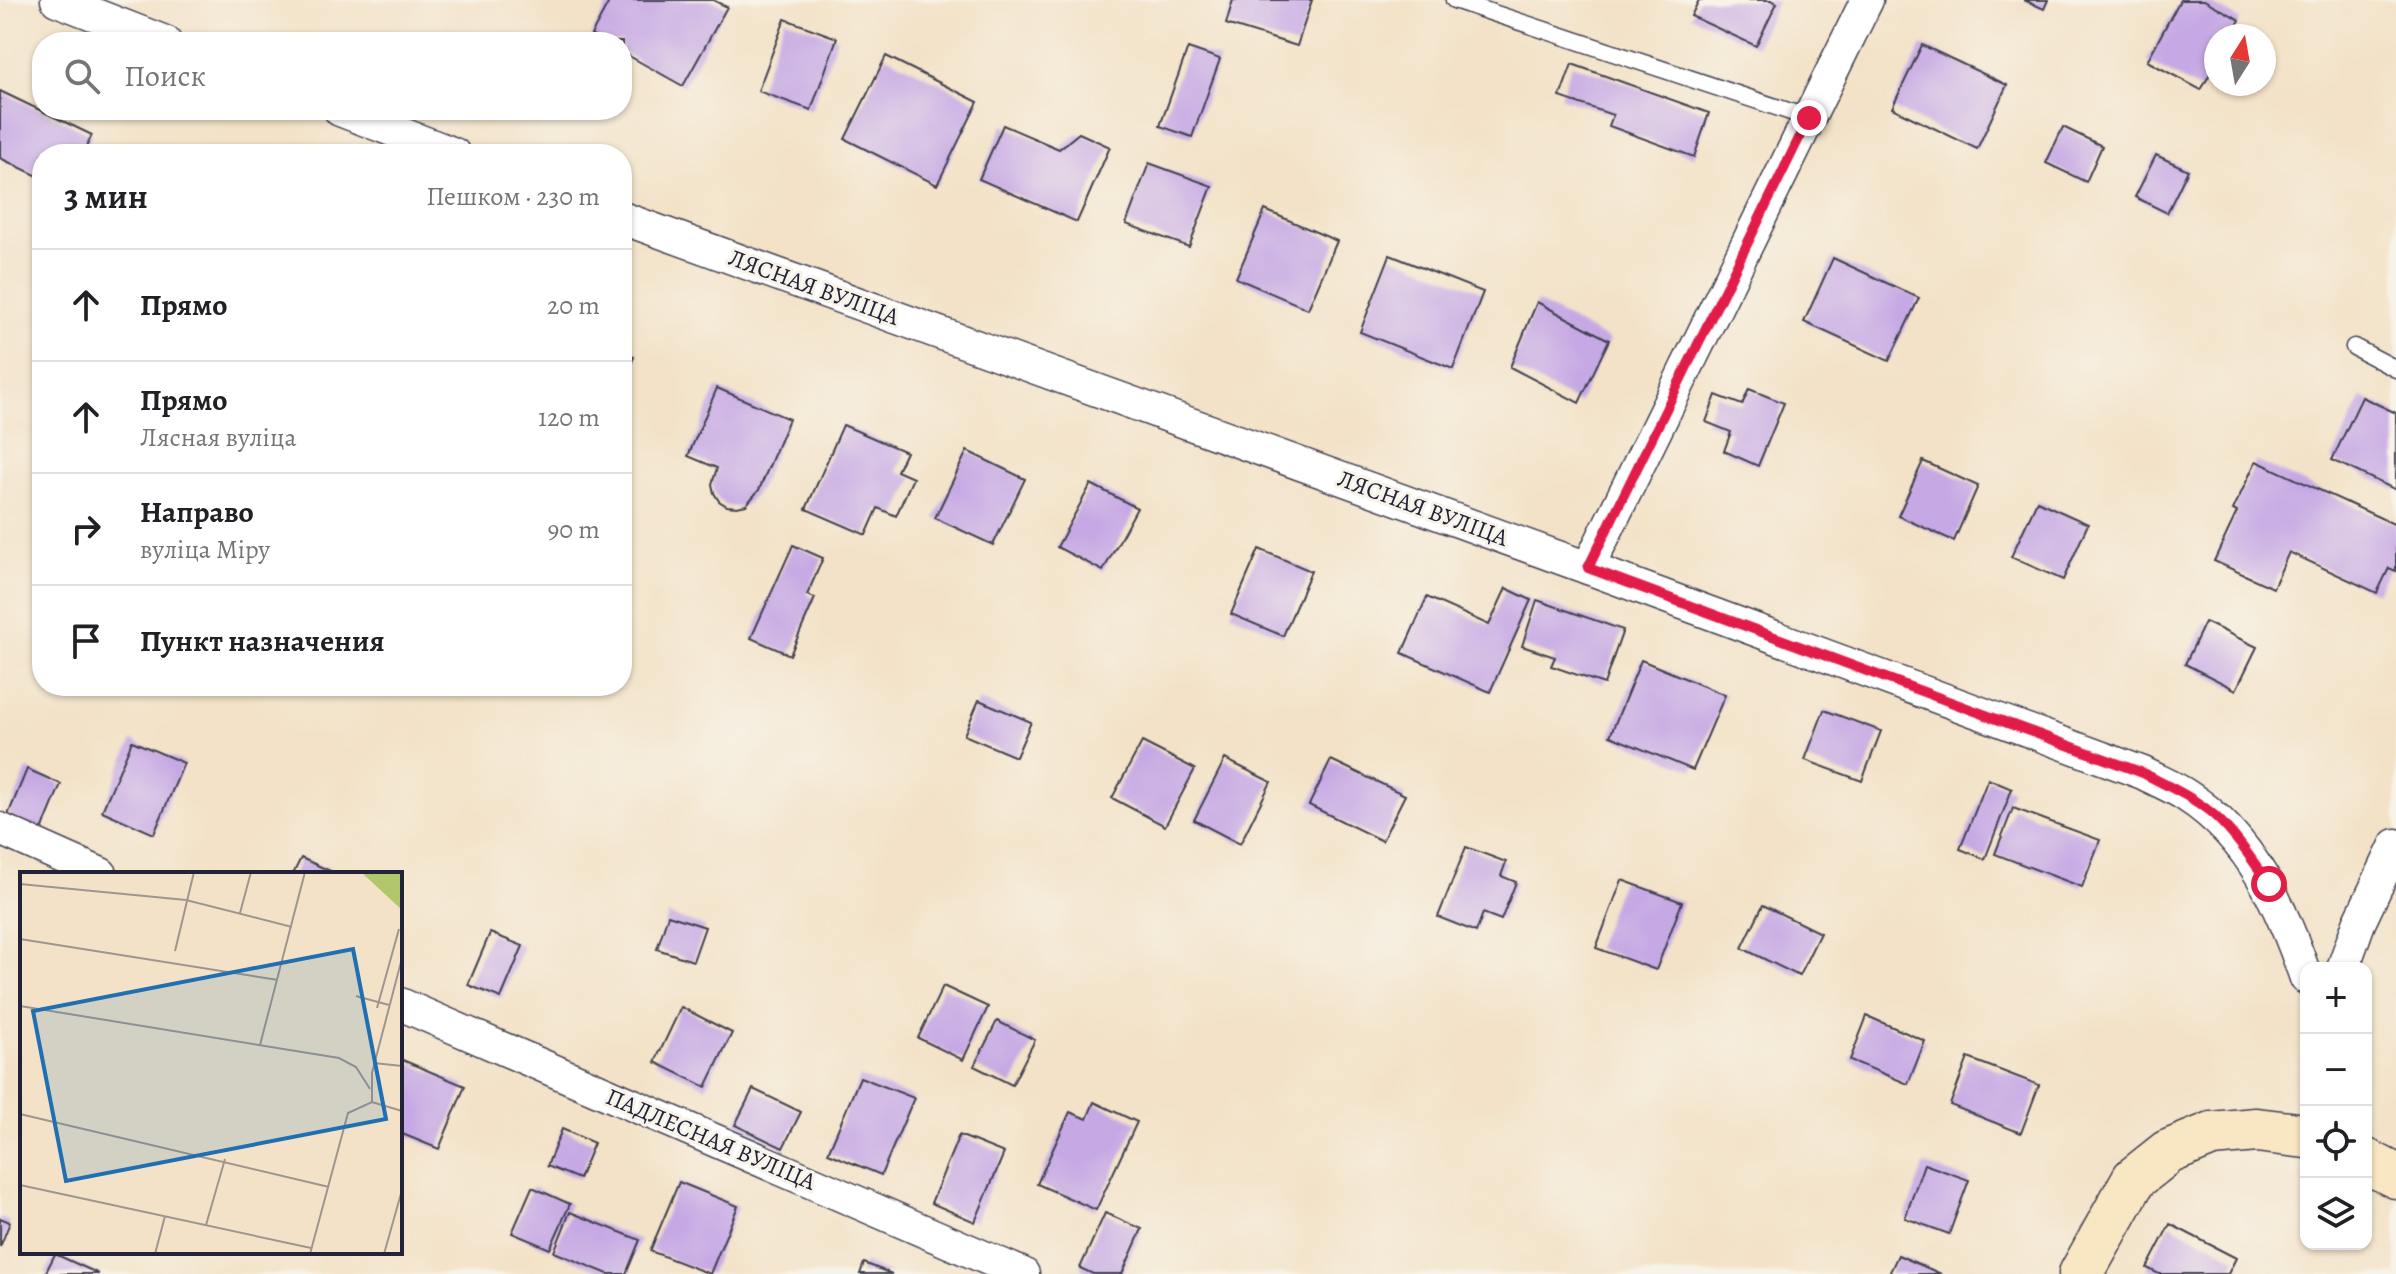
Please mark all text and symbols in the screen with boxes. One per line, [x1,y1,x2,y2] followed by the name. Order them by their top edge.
[2204,24,2276,96] north arrow
[32,32,632,120] search box
[60,54,104,98] icon: search
[124,56,206,96] text: Поиск
[1791,100,1827,136] route end
[64,173,148,220] text: 3 мин
[426,179,600,214] text: Пешком · 230 m
[724,241,905,333] street label: ЛЯСНАЯ ВУЛІЦА
[64,283,108,327] icon: ahead
[140,285,227,325] text: Прямо
[547,288,600,323] text: 20 m
[140,380,227,420] text: Прямо
[64,395,108,439] icon: ahead
[538,400,600,435] text: 120 m
[140,420,296,455] text: Лясная вуліца
[1333,462,1514,554] street label: ЛЯСНАЯ ВУЛІЦА
[140,492,254,532] text: Направо
[64,507,108,551] icon: right
[548,512,600,547] text: 90 m
[140,532,270,567] text: вуліца Міру
[64,619,108,663] icon: arrive
[140,621,385,661] text: Пункт назначения
[2251,866,2287,902] route start
[20,872,402,1254] inset map
[2300,962,2372,1250] map controls
[2300,962,2372,1034] button: +
[2300,1034,2372,1106] button: −
[601,1080,822,1198] street label: ПАДЛЕСНАЯ ВУЛІЦА
[2300,1106,2372,1178] button: locate
[2300,1178,2372,1250] button: layers

